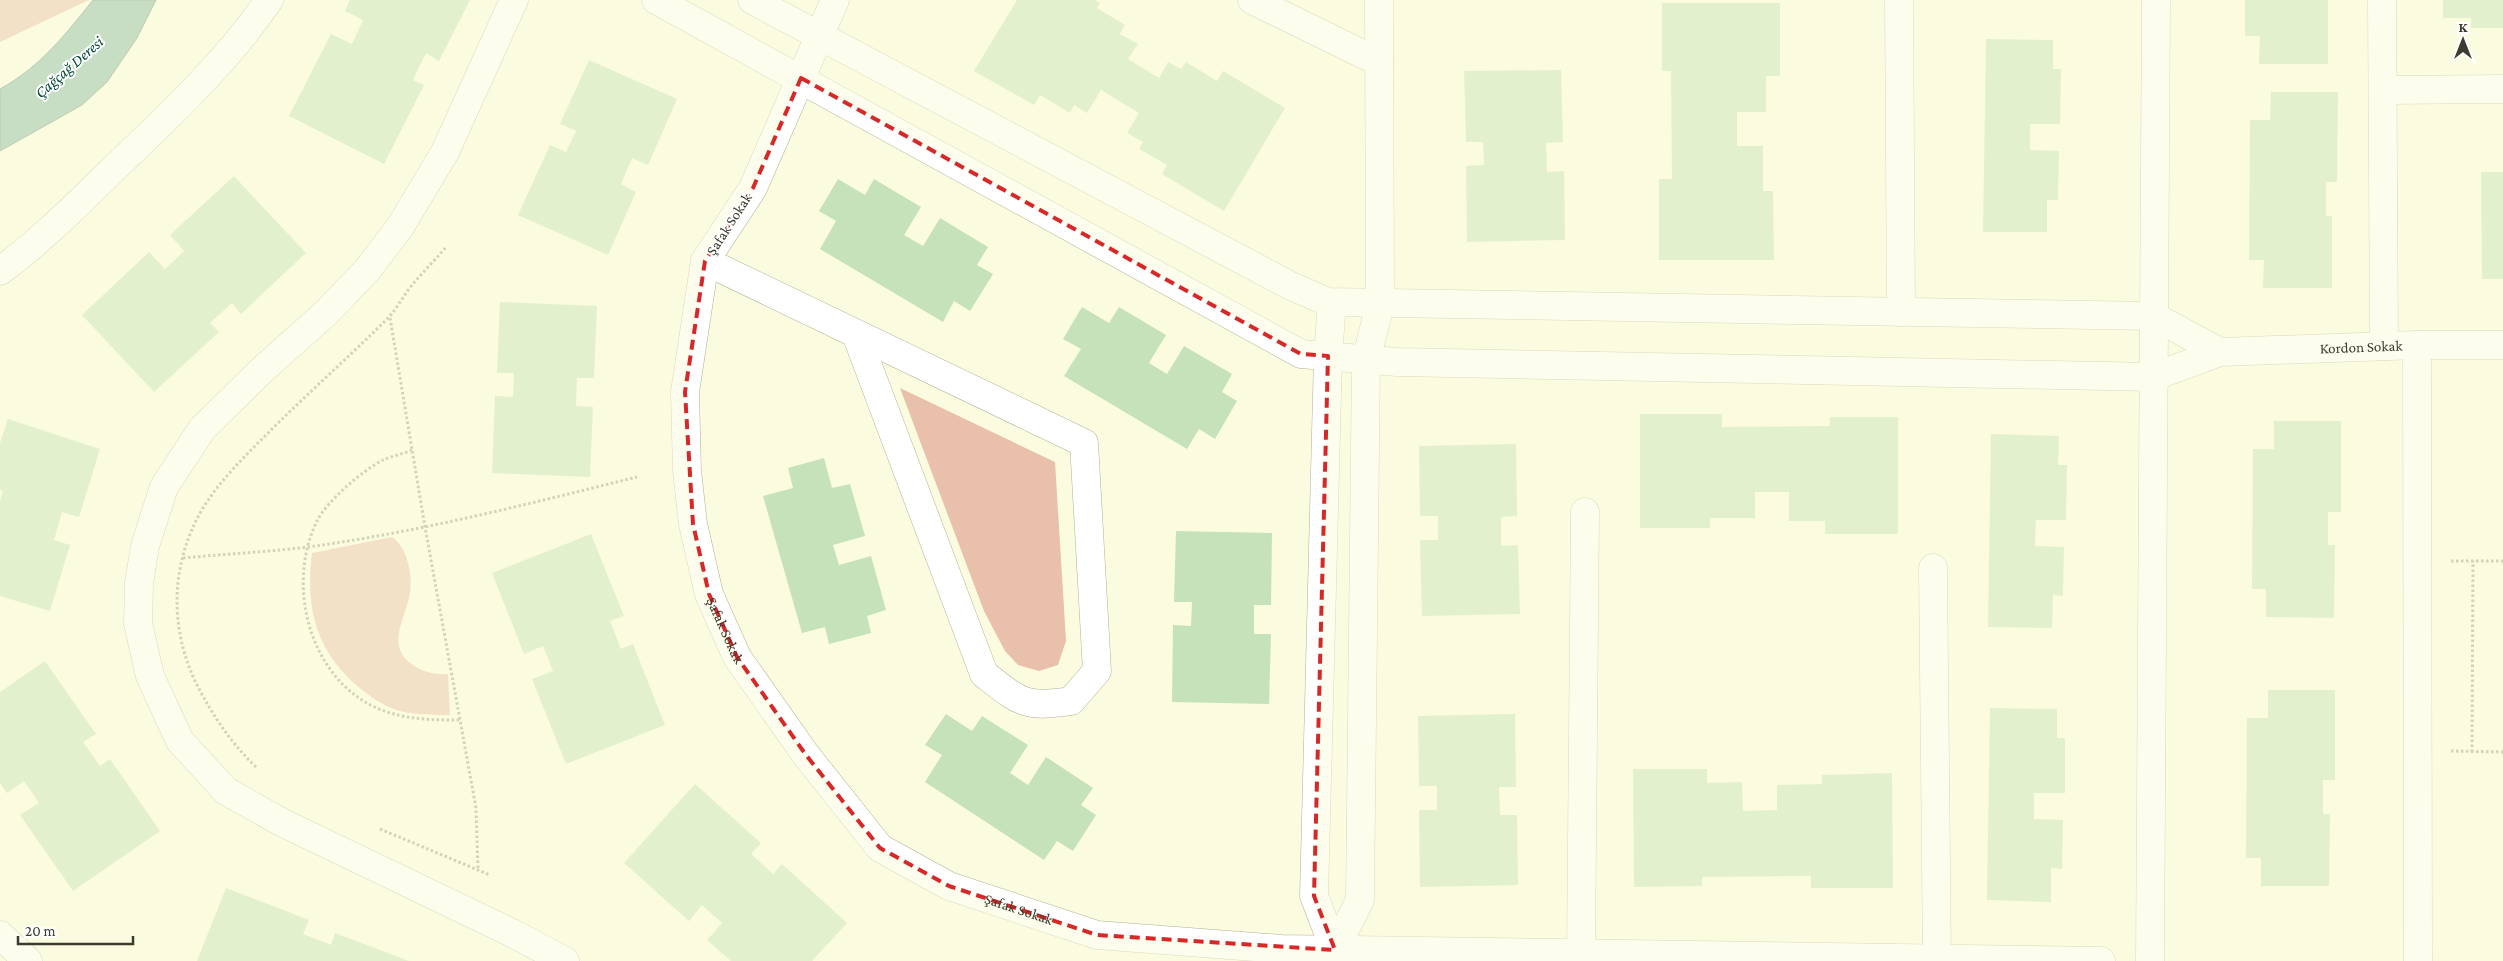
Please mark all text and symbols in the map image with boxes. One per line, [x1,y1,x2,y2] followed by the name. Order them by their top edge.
[2438,15,2488,65] north arrow
[2459,19,2469,35] text: K
[32,32,108,102] water label: Çağçağ Deresi
[703,189,756,259] street label: Şafak Sokak
[2319,337,2404,356] street label: Kordon Sokak
[703,595,748,668] street label: Şafak Sokak
[982,890,1056,928] street label: Şafak Sokak
[18,914,132,946] scale bar
[25,923,56,939] text: 20 m

